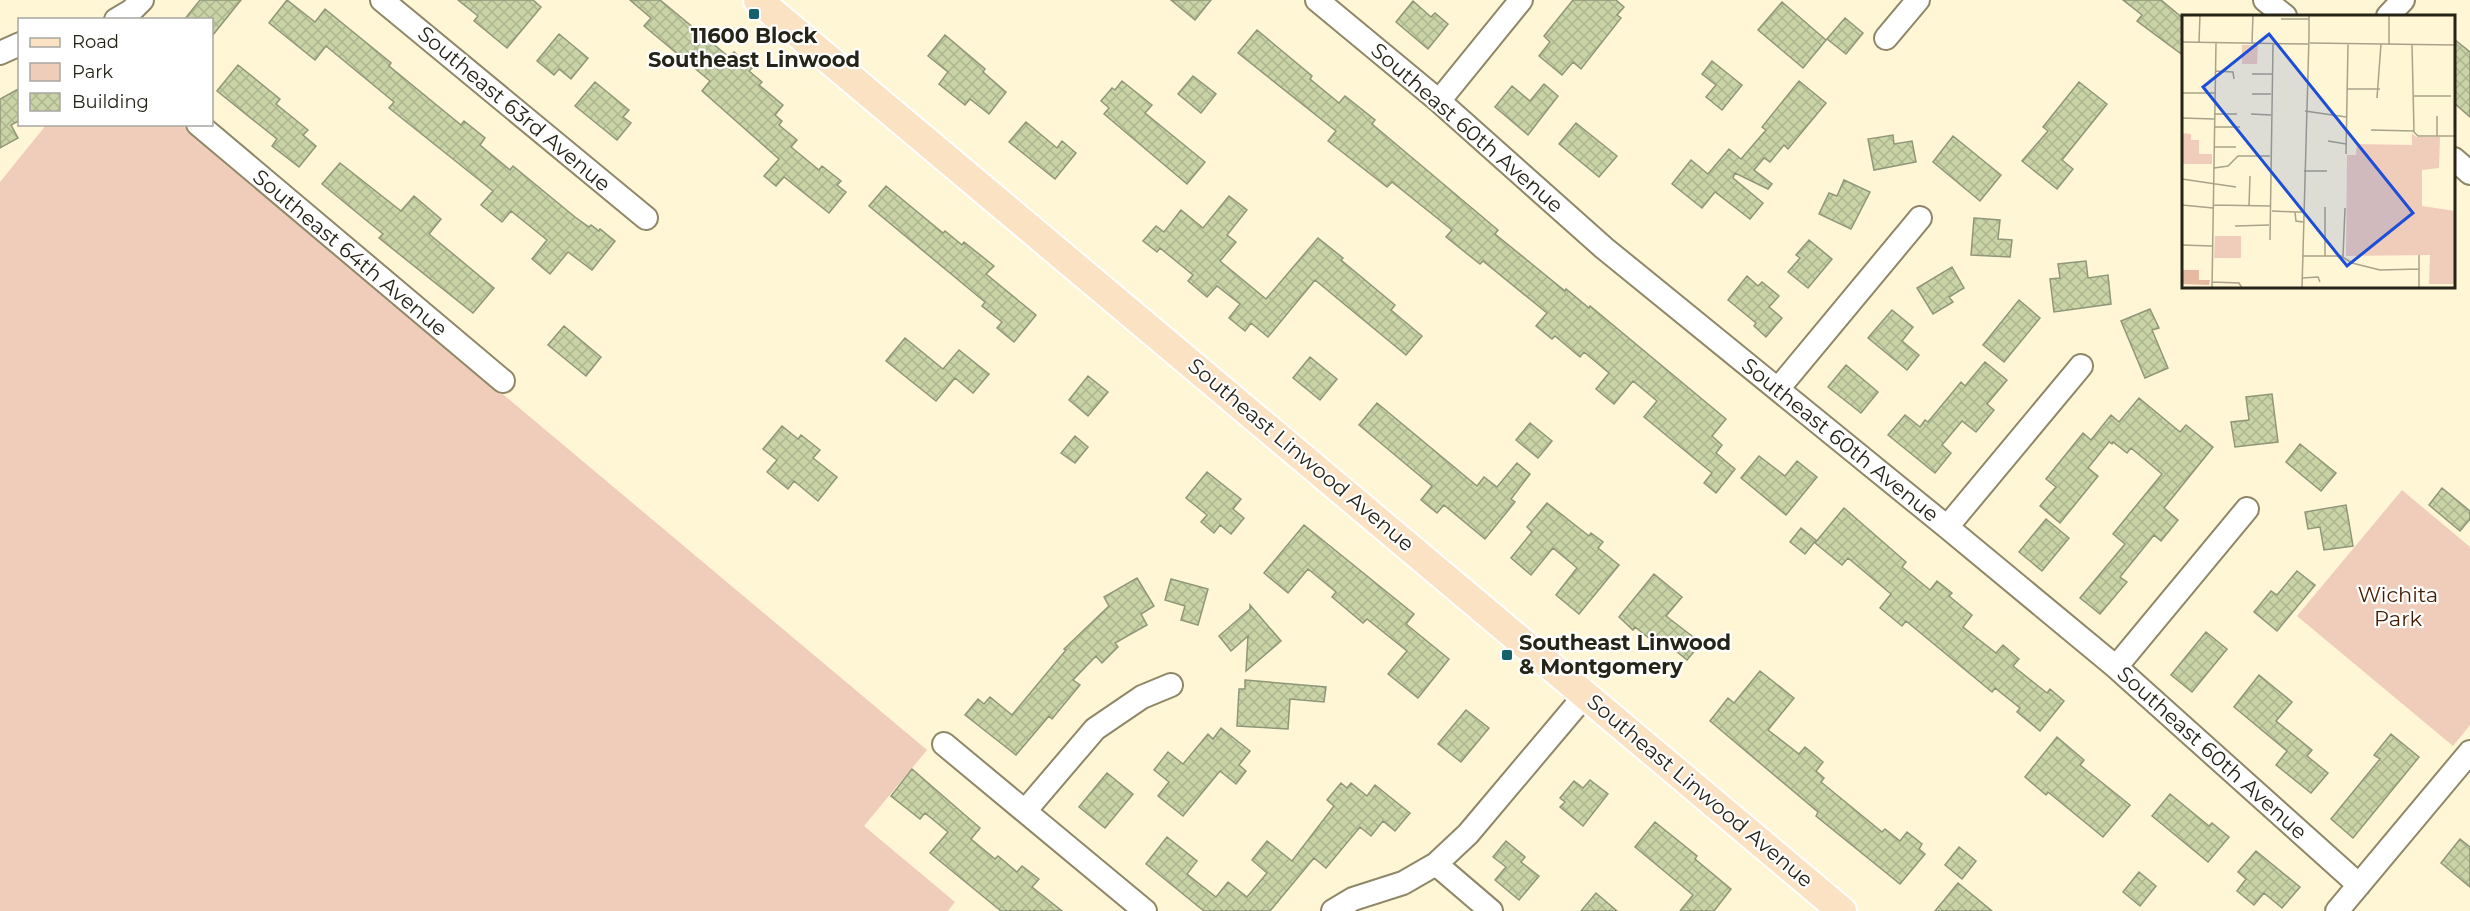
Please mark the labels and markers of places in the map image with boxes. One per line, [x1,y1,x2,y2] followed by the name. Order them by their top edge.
[747,7,761,21] marker: 11600 Block Southeast Linwood
[648,23,860,72] place label: 11600 Block Southeast Linwood
[1519,630,1731,679] place label: Southeast Linwood & Montgomery
[1500,648,1514,662] marker: Southeast Linwood & Montgomery

